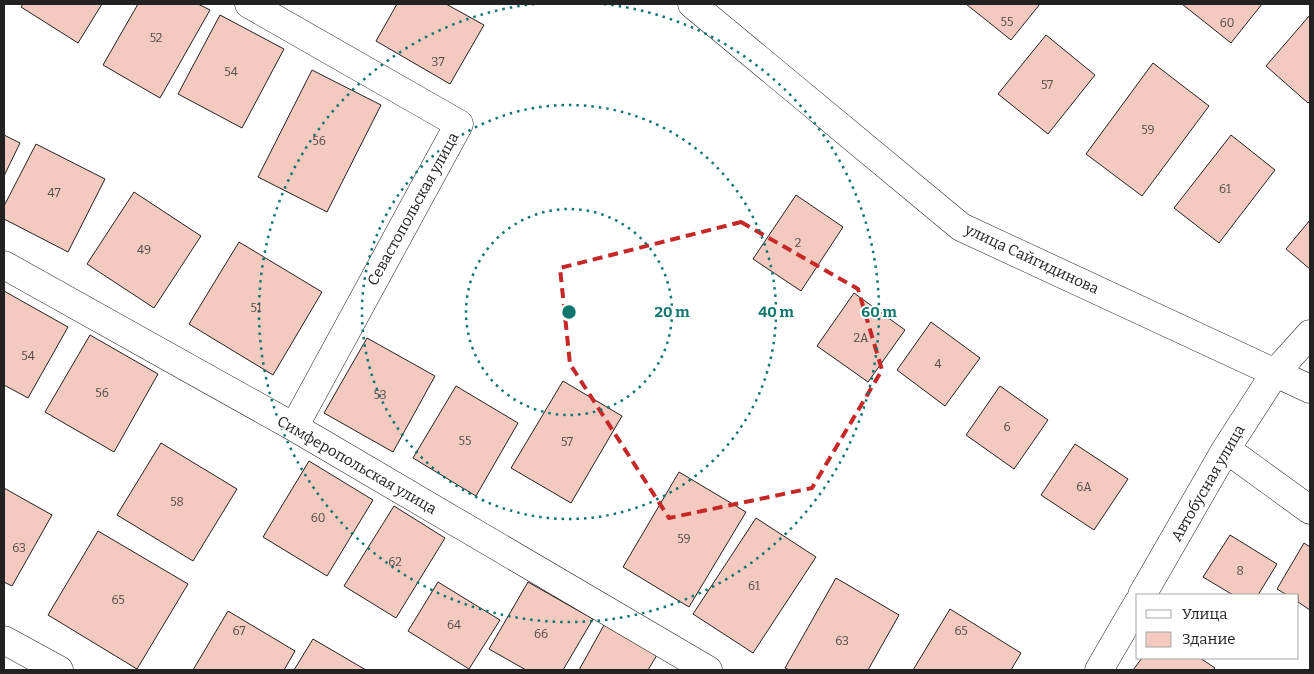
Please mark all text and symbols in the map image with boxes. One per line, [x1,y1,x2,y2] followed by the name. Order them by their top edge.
[1001,15,1013,29] house number: 55
[1220,16,1234,30] house number: 60
[150,31,162,45] house number: 52
[432,55,444,69] house number: 37
[224,65,238,79] house number: 54
[1041,78,1053,92] house number: 57
[1141,123,1155,137] house number: 59
[363,129,463,289] street label: Севастопольская улица
[312,134,326,148] house number: 56
[1219,182,1231,196] house number: 61
[48,186,60,200] house number: 47
[961,220,1102,298] street label: улица Сайгидинова
[795,236,801,250] house number: 2
[137,243,151,257] house number: 49
[250,301,262,315] house number: 51
[560,303,578,321] centre of rings
[655,303,690,321] text: 20 m
[758,303,795,321] text: 40 m
[861,303,897,321] text: 60 m
[853,331,869,345] house number: 2А
[21,349,35,363] house number: 54
[934,357,942,371] house number: 4
[95,386,109,400] house number: 56
[374,388,387,402] house number: 53
[274,412,440,518] street label: Симферопольская улица
[1003,420,1011,434] house number: 6
[1167,422,1249,544] street label: Автобусная улица
[459,434,471,448] house number: 55
[561,435,573,449] house number: 57
[1076,480,1092,494] house number: 6А
[170,495,184,509] house number: 58
[311,511,325,525] house number: 60
[677,532,691,546] house number: 59
[12,541,26,555] house number: 63
[388,555,402,569] house number: 62
[1236,564,1244,578] house number: 8
[748,579,760,593] house number: 61
[111,593,125,607] house number: 65
[1136,594,1299,659] legend
[1182,605,1228,623] text: Улица
[447,618,461,632] house number: 64
[233,624,245,638] house number: 67
[954,624,968,638] house number: 65
[534,627,548,641] house number: 66
[1182,630,1236,648] text: Здание
[835,634,849,648] house number: 63

